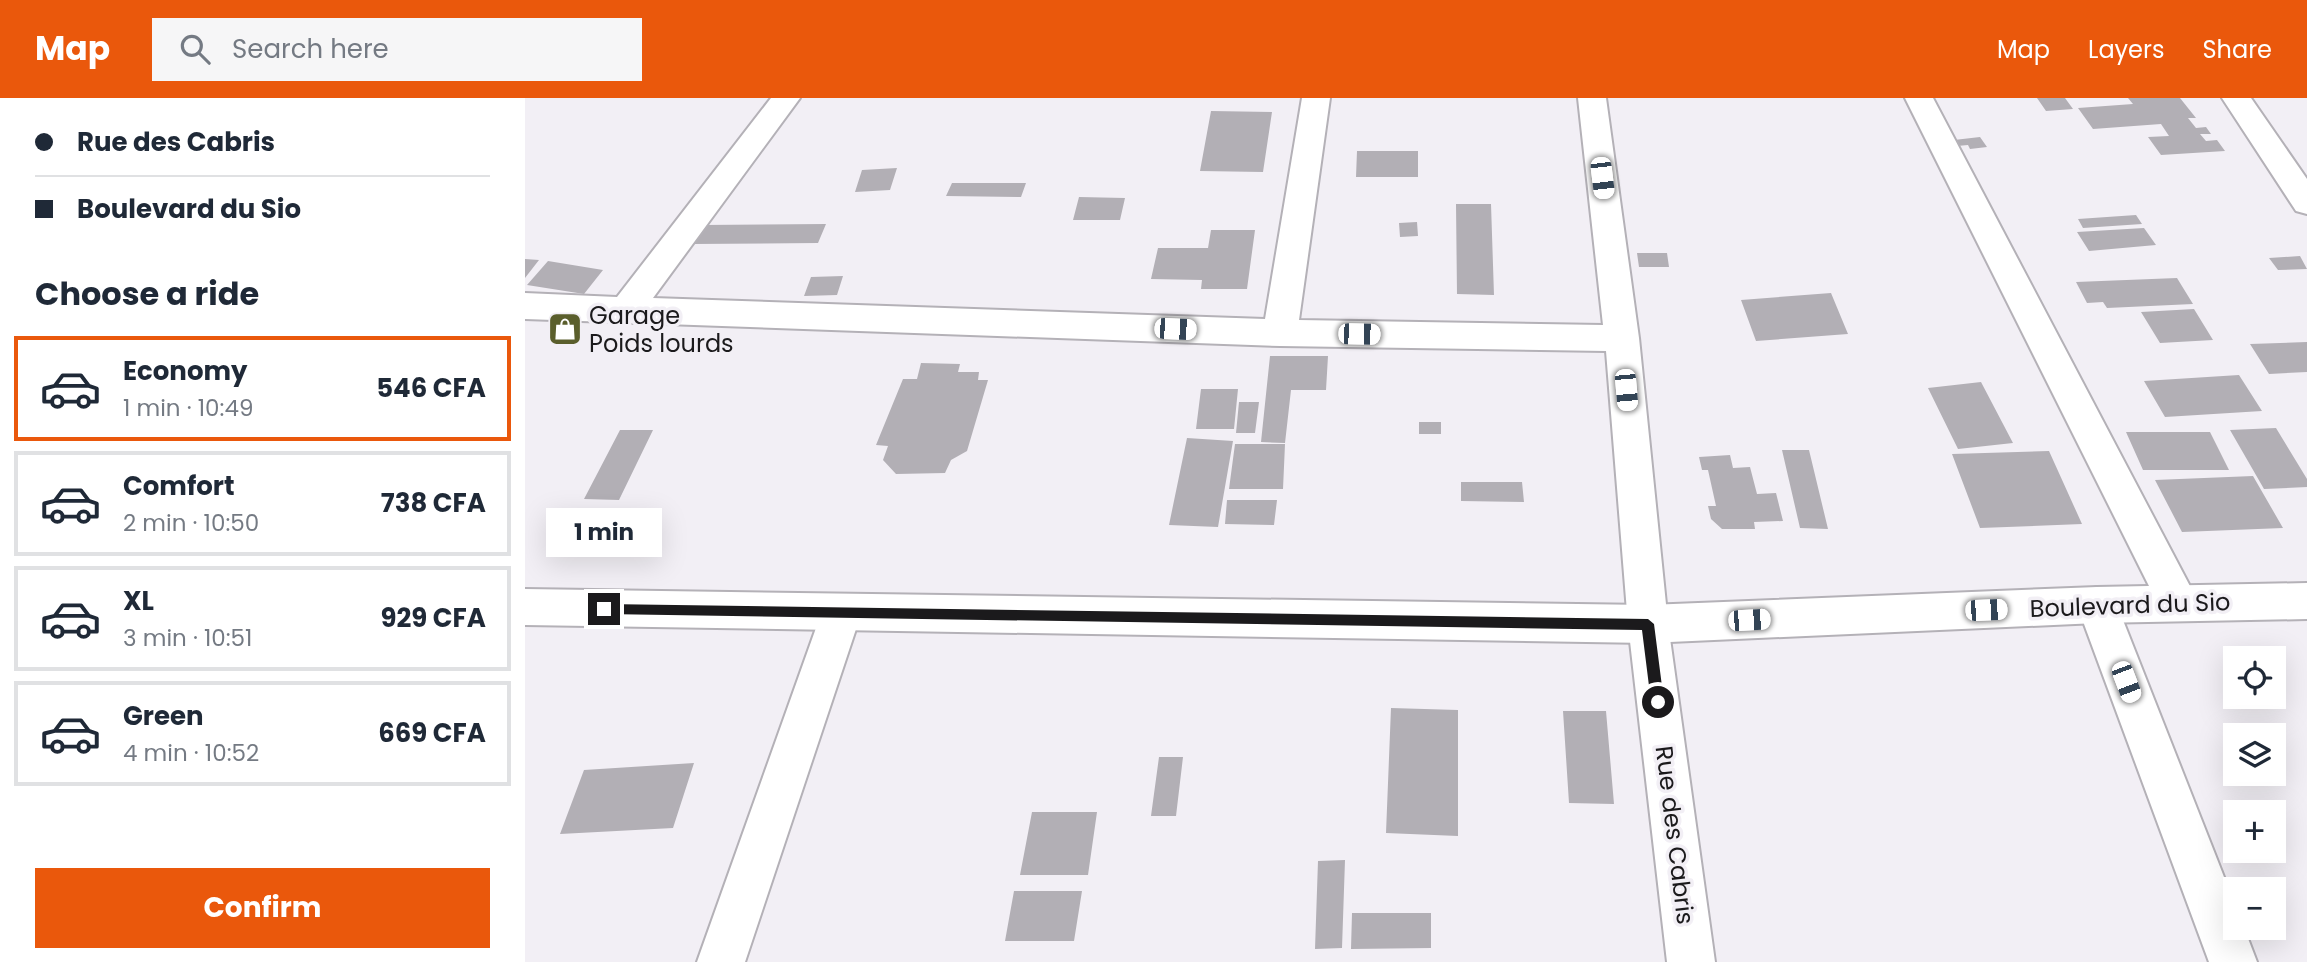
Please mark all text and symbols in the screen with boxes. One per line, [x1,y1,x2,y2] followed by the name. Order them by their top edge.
[152,18,642,81] search box
[35,25,110,72] text: Map
[176,30,214,68] icon: search
[232,31,389,67] text: Search here
[1997,33,2050,66] text: Map
[2088,33,2164,66] text: Layers
[2202,33,2272,66] text: Share
[77,124,275,160] text: Rue des Cabris
[1590,156,1615,200] car
[77,191,301,227] text: Boulevard du Sio
[35,271,259,316] text: Choose a ride
[589,299,734,360] place label: Garage Poids lourds
[546,310,584,348] shop icon: Garage Poids lourds
[1154,318,1197,340] car
[1338,323,1381,345] car
[123,353,247,389] text: Economy
[39,357,102,420] icon: car
[1614,368,1639,412] car
[376,370,486,406] text: 546 CFA
[123,392,253,424] text: 1 min · 10:49
[123,468,235,504] text: Comfort
[39,472,102,535] icon: car
[381,485,486,521] text: 738 CFA
[123,507,259,539] text: 2 min · 10:50
[546,508,662,556] callout: 1 min
[574,516,634,548] text: 1 min
[123,583,154,619] text: XL
[2029,585,2231,625] street label: Boulevard du Sio
[39,587,102,650] icon: car
[588,593,620,625] route end
[1965,599,2008,621] car
[380,600,486,636] text: 929 CFA
[1728,608,1771,632] car
[123,622,252,654] text: 3 min · 10:51
[2223,646,2286,940] map controls
[2223,646,2286,709] button: locate
[2109,659,2144,705] car
[1642,686,1674,718] route start
[123,698,204,734] text: Green
[39,702,102,765] icon: car
[378,715,486,751] text: 669 CFA
[2223,723,2286,786] button: layers
[123,737,259,769] text: 4 min · 10:52
[1648,744,1702,926] street label: Rue des Cabris
[2223,800,2286,863] button: +
[35,868,490,948] button: Confirm
[2223,877,2286,940] button: −

